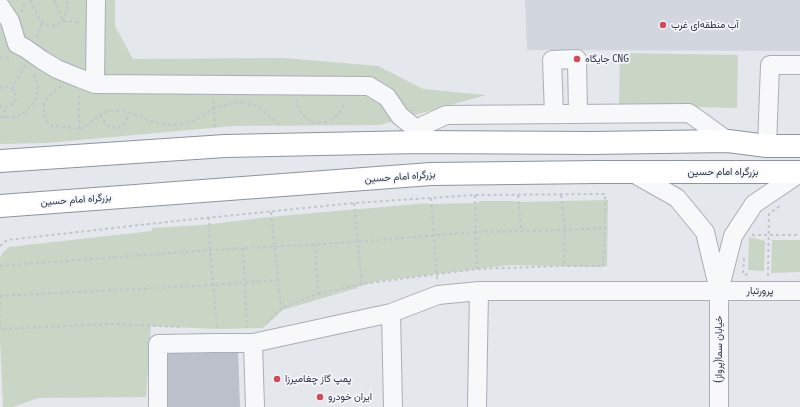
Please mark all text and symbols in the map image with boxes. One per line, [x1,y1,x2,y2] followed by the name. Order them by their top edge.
[671,19,739,31] place label: آب منطقه‌ای غرب
[658,20,668,30] marker: آب منطقه‌ای غرب
[585,53,629,65] place label: جایگاه CNG
[572,54,582,64] marker: جایگاه CNG
[688,166,758,178] street label: بزرگراه امام حسین
[364,169,436,185] street label: بزرگراه امام حسین
[40,192,112,208] street label: بزرگراه امام حسین
[747,285,773,297] street label: پرورتبار
[713,315,725,383] street label: خیابان سما(پرواز)
[285,373,351,385] place label: پمپ گاز چغامیرزا
[272,374,282,384] marker: پمپ گاز چغامیرزا
[328,391,372,403] place label: ایران خودرو
[315,392,325,402] marker: ایران خودرو

